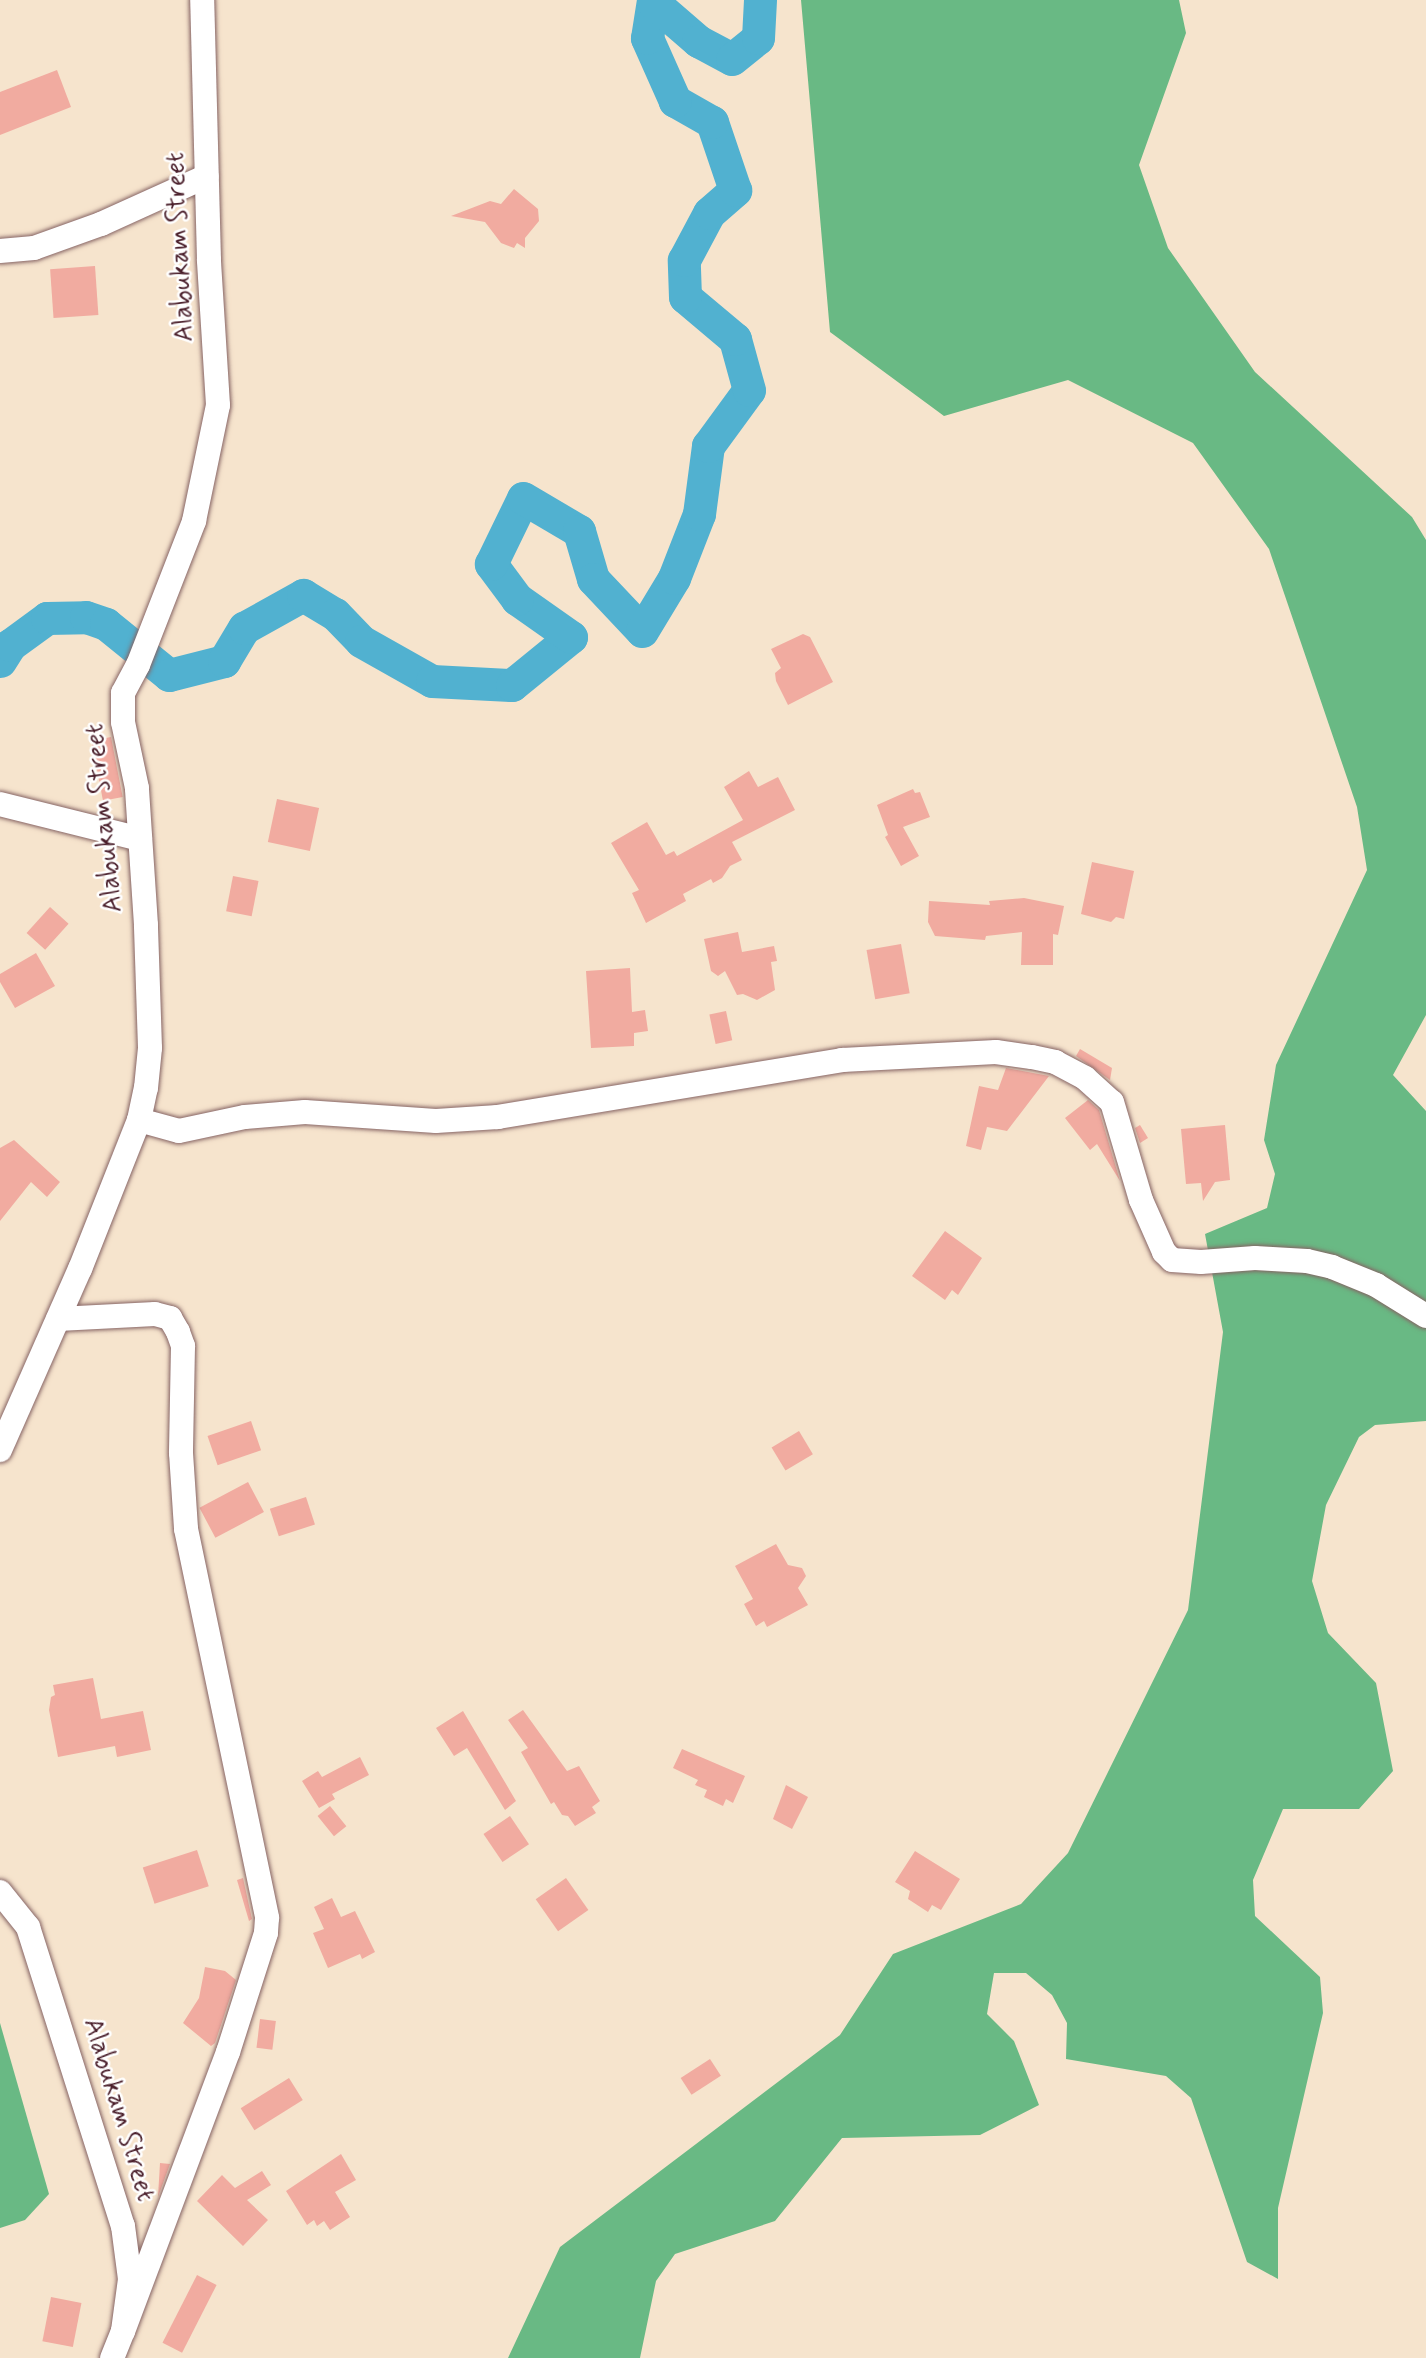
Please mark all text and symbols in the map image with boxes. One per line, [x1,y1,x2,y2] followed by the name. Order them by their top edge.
[160,149,202,345] street label: Alabukam Street
[79,720,131,916] street label: Alabukam Street
[75,2013,161,2207] street label: Alabukam Street

